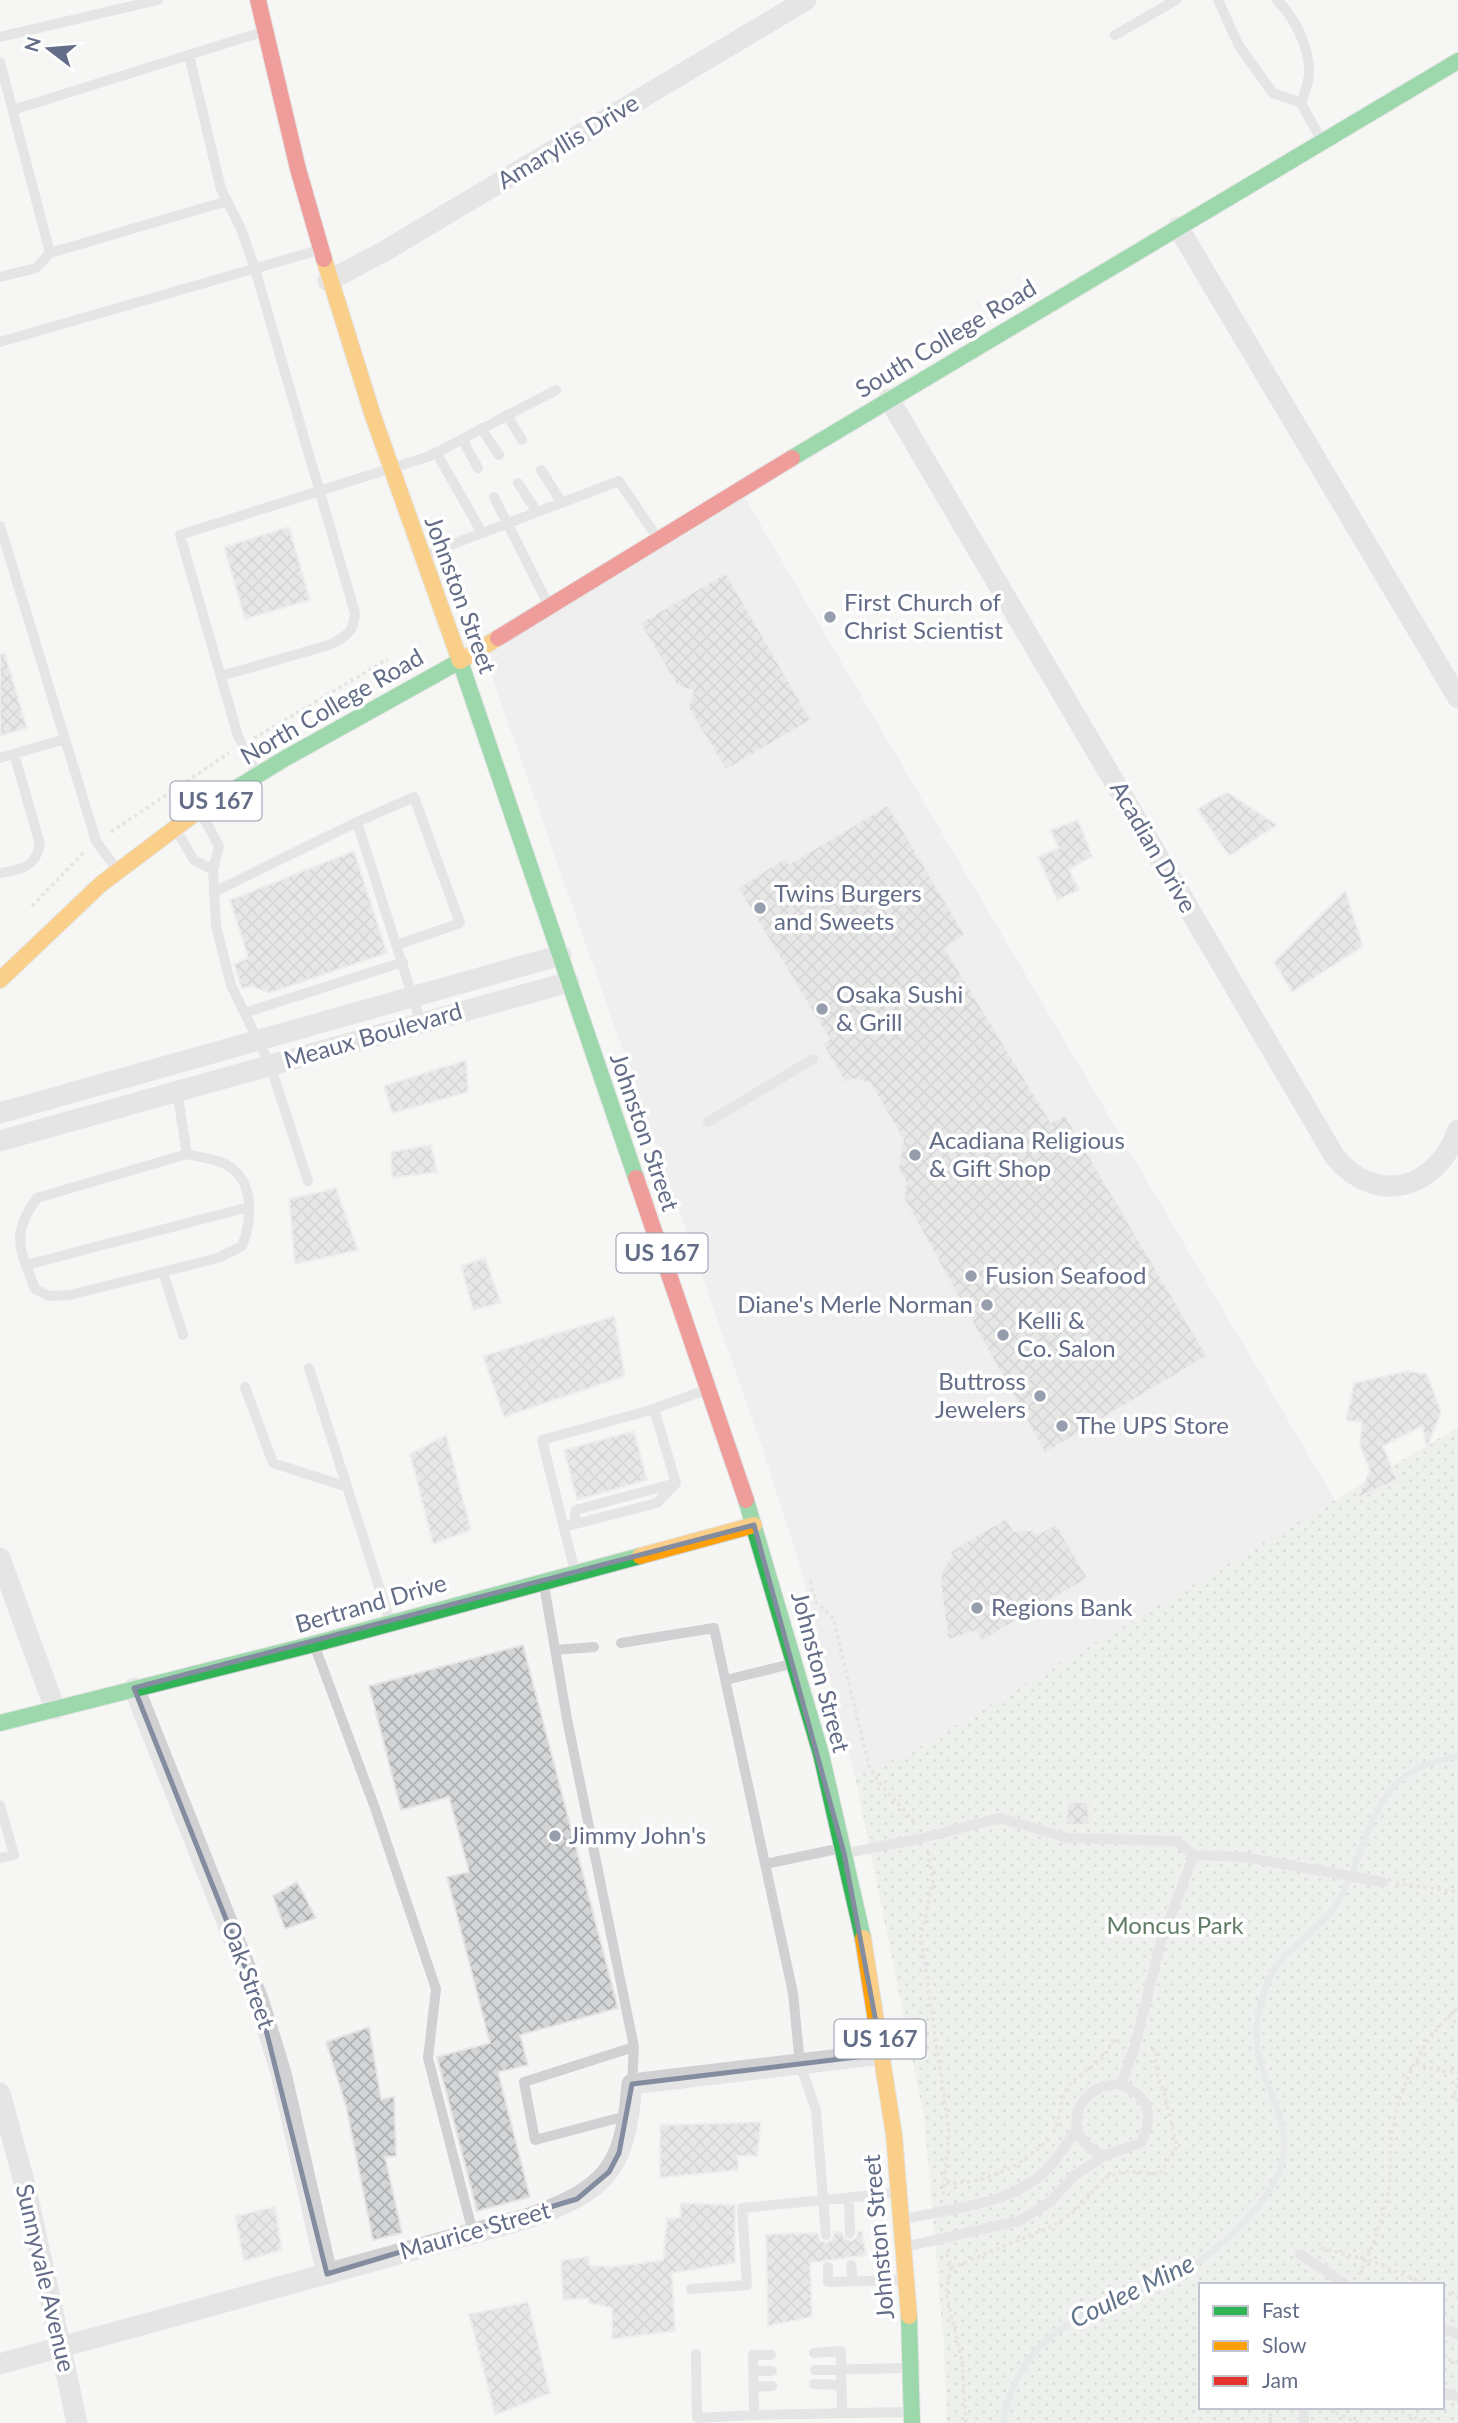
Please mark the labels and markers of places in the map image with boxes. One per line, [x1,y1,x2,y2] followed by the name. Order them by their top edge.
[844,587,1003,644] place label: First Church of Christ Scientist
[822,609,838,625] marker: First Church of Christ Scientist
[774,878,922,935] place label: Twins Burgers and Sweets
[752,900,768,916] marker: Twins Burgers and Sweets
[836,979,963,1036] place label: Osaka Sushi & Grill
[814,1001,830,1017] marker: Osaka Sushi & Grill
[929,1125,1125,1182] place label: Acadiana Religious & Gift Shop
[907,1147,923,1163] marker: Acadiana Religious & Gift Shop
[985,1260,1146,1289] place label: Fusion Seafood
[963,1268,979,1284] marker: Fusion Seafood
[737,1289,973,1318] place label: Diane's Merle Norman
[979,1297,995,1313] marker: Diane's Merle Norman
[1017,1305,1116,1362] place label: Kelli & Co. Salon
[995,1327,1011,1343] marker: Kelli & Co. Salon
[935,1366,1026,1423] place label: Buttross Jewelers
[1032,1388,1048,1404] marker: Buttross Jewelers
[1076,1410,1229,1439] place label: The UPS Store
[1054,1418,1070,1434] marker: The UPS Store
[991,1592,1133,1621] place label: Regions Bank
[969,1600,985,1616] marker: Regions Bank
[569,1820,706,1849] place label: Jimmy John's
[547,1828,563,1844] marker: Jimmy John's

